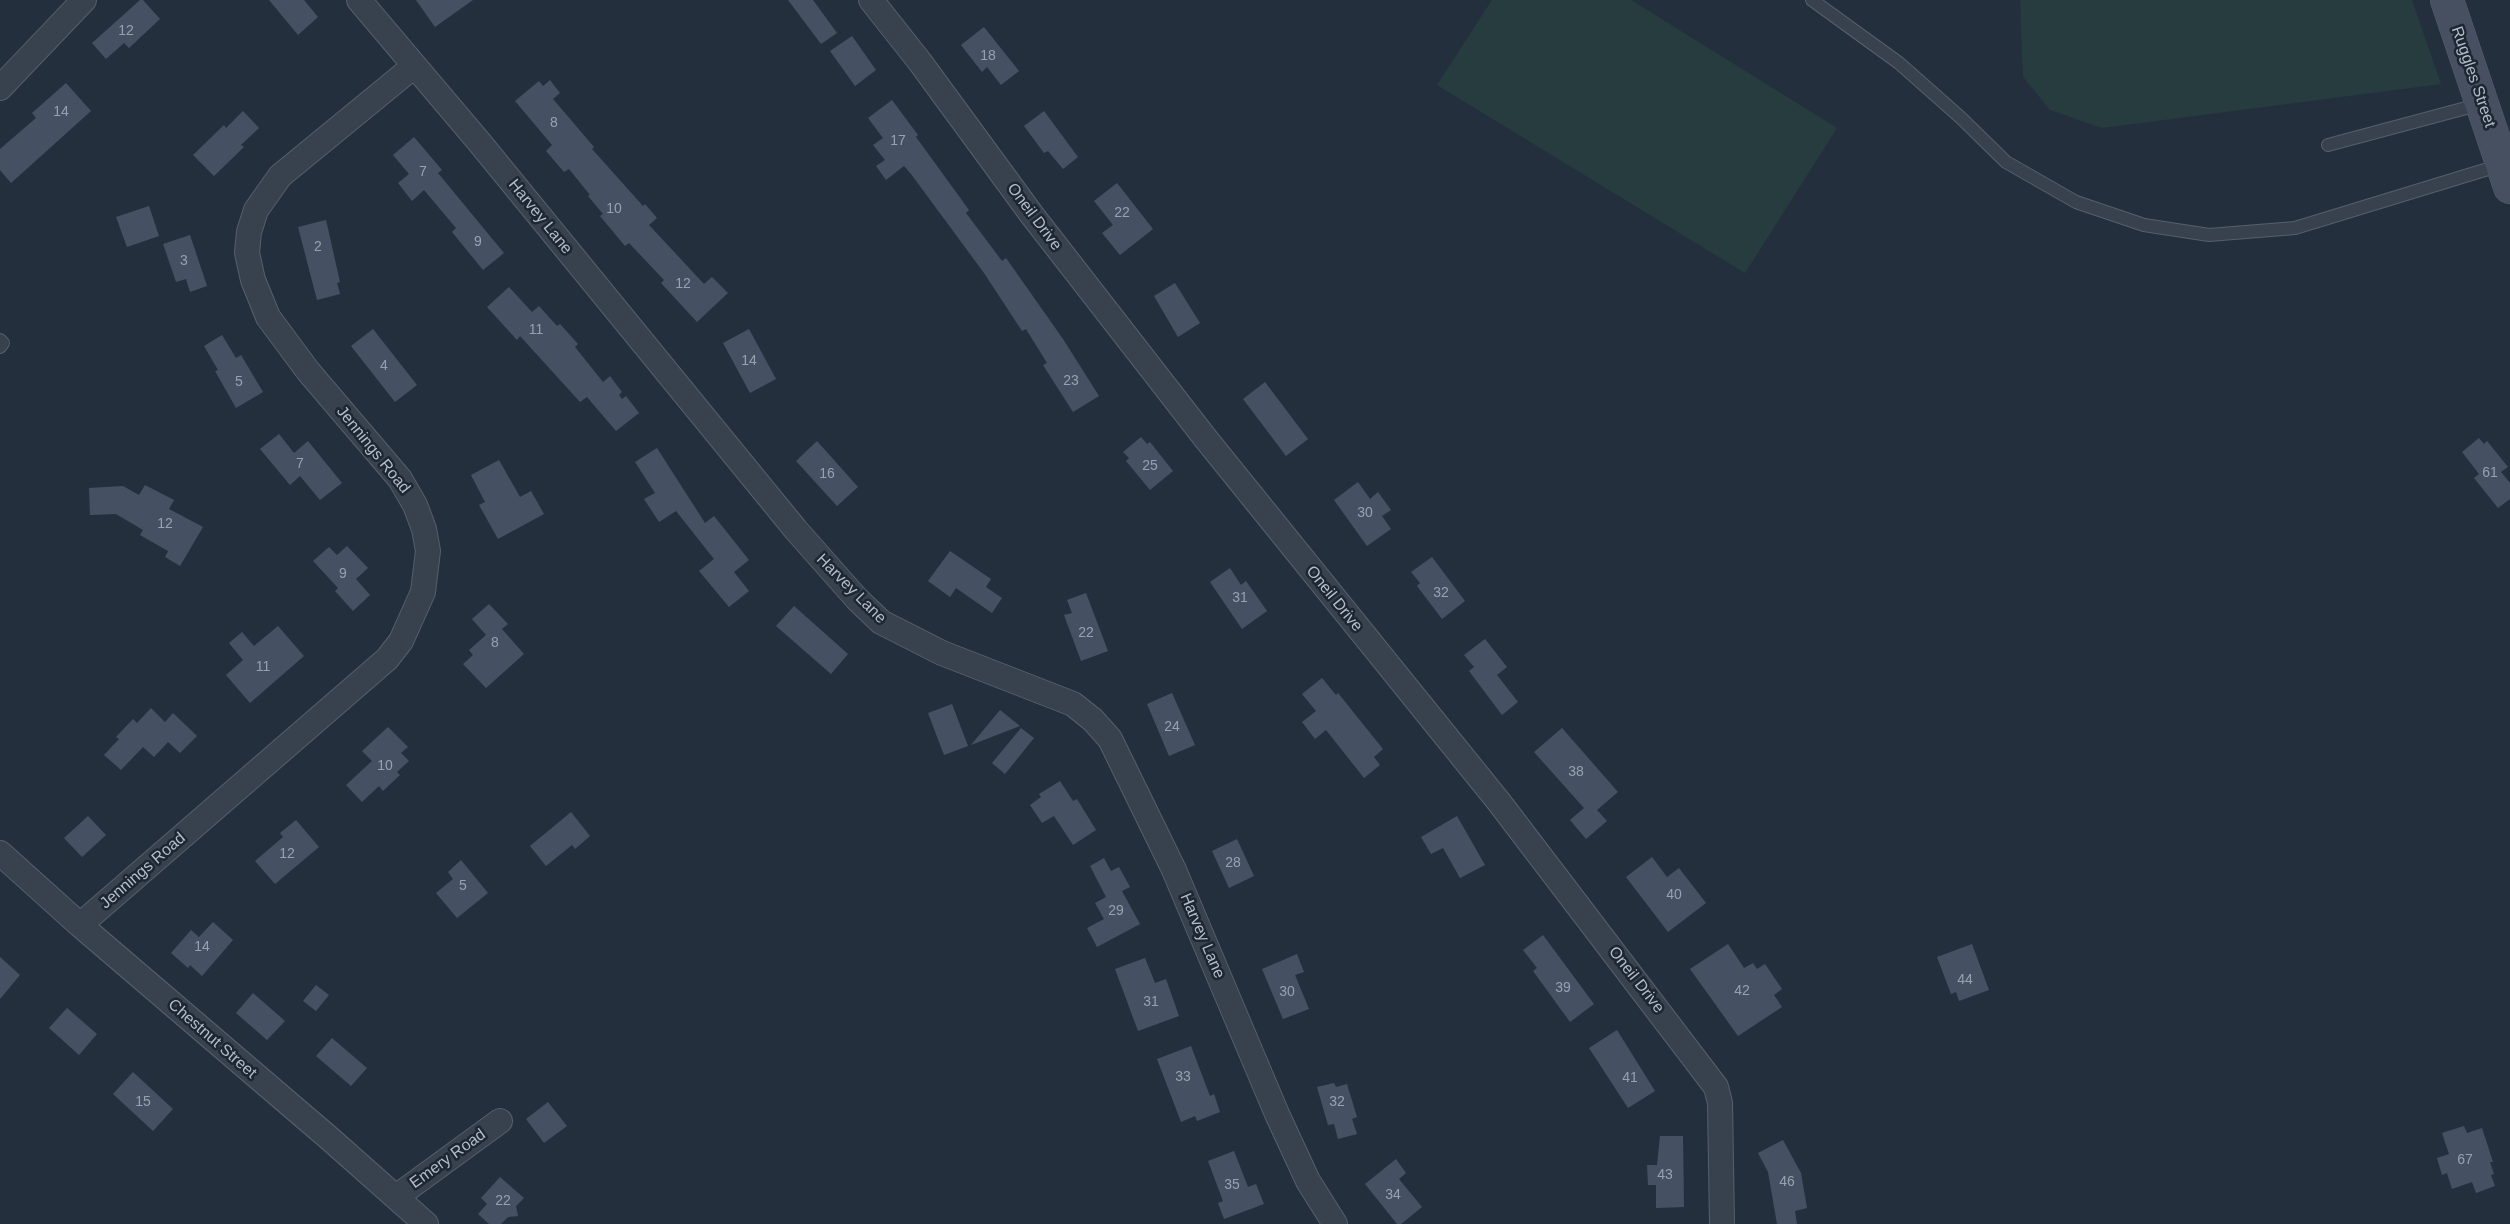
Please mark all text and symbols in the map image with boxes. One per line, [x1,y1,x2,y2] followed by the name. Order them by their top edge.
[118,23,134,39] house number: 12
[2447,24,2499,130] street label: Ruggles Street
[980,48,996,64] house number: 18
[53,104,69,120] house number: 14
[550,115,558,131] house number: 8
[890,133,906,149] house number: 17
[419,164,427,180] house number: 7
[504,176,576,258] street label: Harvey Lane
[1003,180,1065,254] street label: Oneil Drive
[606,201,622,217] house number: 10
[1114,205,1130,221] house number: 22
[474,234,482,250] house number: 9
[314,239,322,255] house number: 2
[180,253,188,269] house number: 3
[675,276,691,292] house number: 12
[529,322,543,338] house number: 11
[741,353,757,369] house number: 14
[380,358,388,374] house number: 4
[1063,373,1079,389] house number: 23
[235,374,243,390] house number: 5
[332,402,414,498] street label: Jennings Road
[296,456,304,472] house number: 7
[1142,458,1158,474] house number: 25
[2482,465,2498,481] house number: 61
[819,466,835,482] house number: 16
[1357,505,1373,521] house number: 30
[157,516,173,532] house number: 12
[812,550,890,628] street label: Harvey Lane
[1302,562,1366,636] street label: Oneil Drive
[339,566,347,582] house number: 9
[1433,585,1449,601] house number: 32
[1232,590,1248,606] house number: 31
[1078,625,1094,641] house number: 22
[491,635,499,651] house number: 8
[256,659,270,675] house number: 11
[1164,719,1180,735] house number: 24
[377,758,393,774] house number: 10
[1568,764,1584,780] house number: 38
[96,829,190,913] street label: Jennings Road
[279,846,295,862] house number: 12
[1225,855,1241,871] house number: 28
[459,878,467,894] house number: 5
[1666,887,1682,903] house number: 40
[1175,890,1229,982] street label: Harvey Lane
[1108,903,1124,919] house number: 29
[194,939,210,955] house number: 14
[1604,943,1668,1017] street label: Oneil Drive
[1957,972,1973,988] house number: 44
[1555,980,1571,996] house number: 39
[1734,983,1750,999] house number: 42
[1279,984,1295,1000] house number: 30
[1143,994,1159,1010] house number: 31
[164,995,260,1083] street label: Chestnut Street
[1175,1069,1191,1085] house number: 33
[1622,1070,1638,1086] house number: 41
[135,1094,151,1110] house number: 15
[1329,1094,1345,1110] house number: 32
[406,1125,490,1193] street label: Emery Road
[2457,1152,2473,1168] house number: 67
[1657,1167,1673,1183] house number: 43
[1779,1174,1795,1190] house number: 46
[1224,1177,1240,1193] house number: 35
[1385,1187,1401,1203] house number: 34
[495,1193,511,1209] house number: 22

